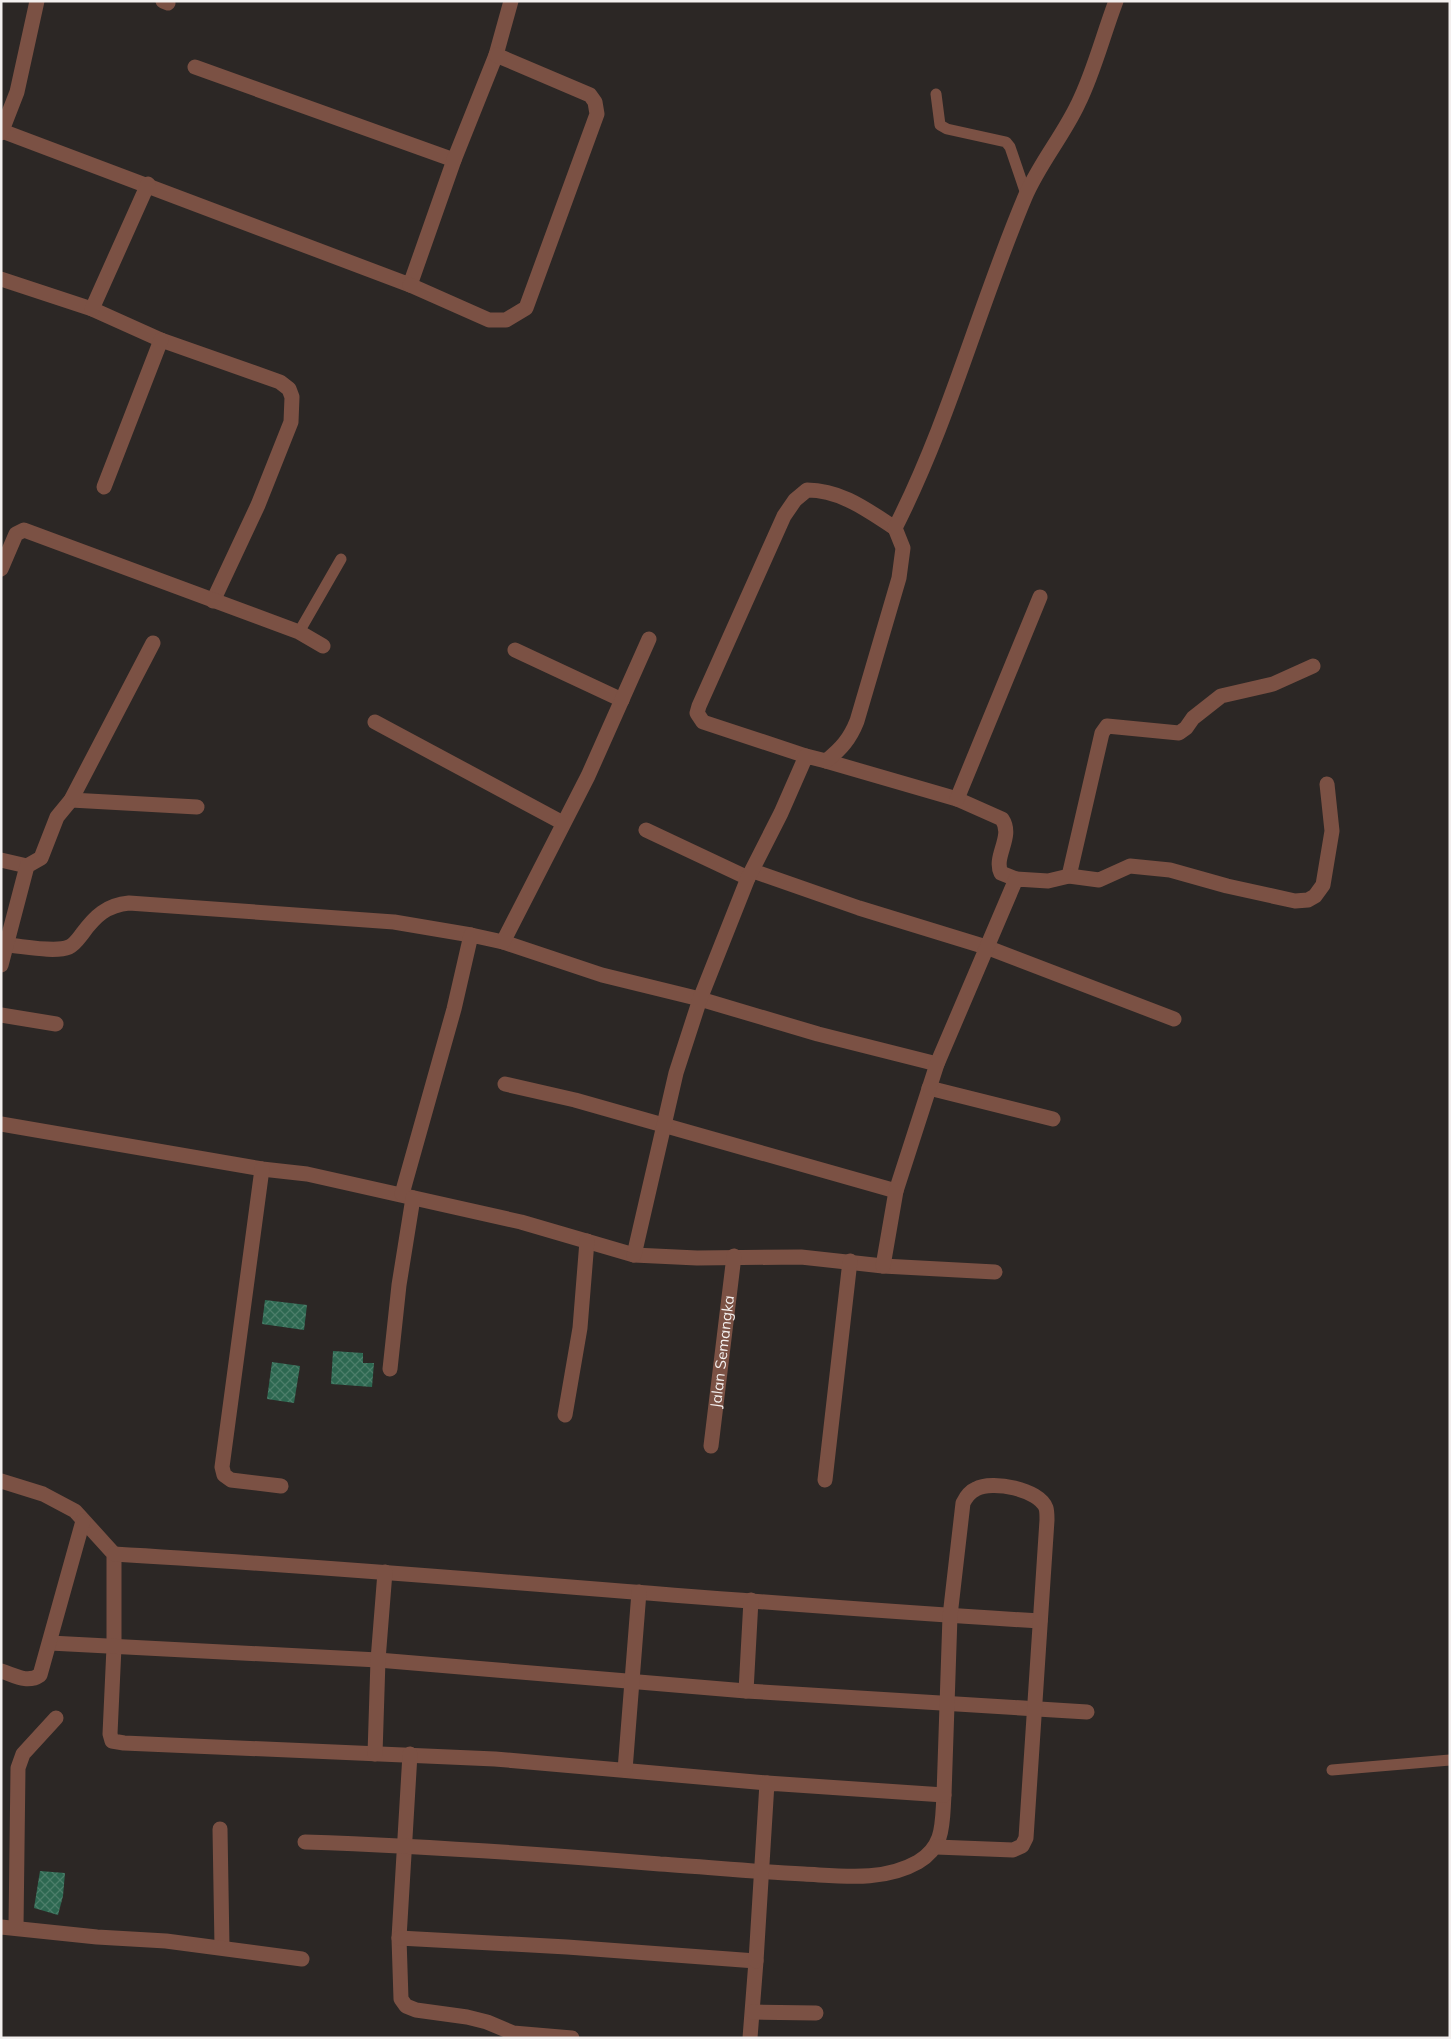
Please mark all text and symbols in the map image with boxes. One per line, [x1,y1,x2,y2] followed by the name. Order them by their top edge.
[706,1294,738,1409] street label: Jalan Semangka

